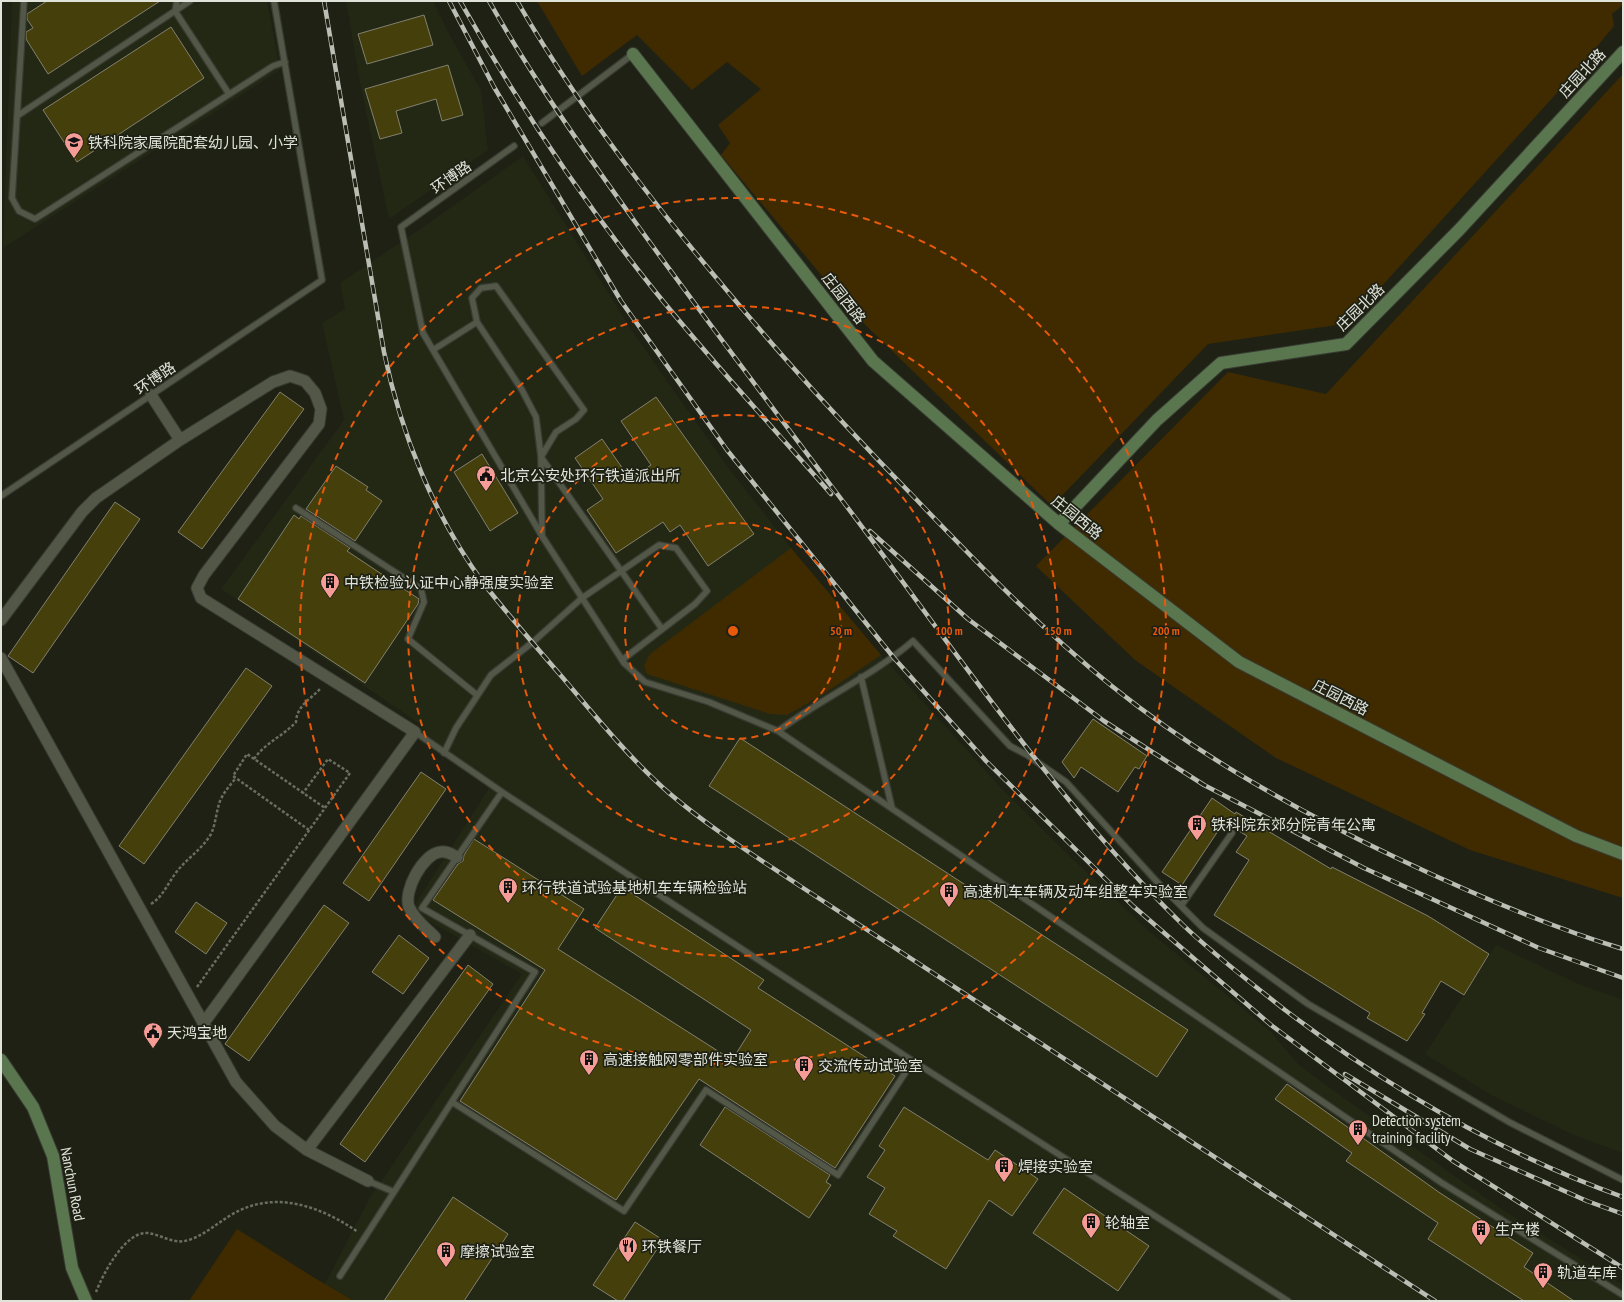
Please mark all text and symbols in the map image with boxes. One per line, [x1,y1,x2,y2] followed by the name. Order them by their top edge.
[1555,45,1609,101] street label: 庄园北路
[63,131,85,159] school or university icon: 铁科院家属院配套幼儿园、小学
[88,133,298,152] place label: 铁科院家属院配套幼儿园、小学
[427,156,475,198] street label: 环博路
[818,269,870,327] street label: 庄园西路
[1332,279,1388,335] street label: 庄园北路
[131,358,179,398] street label: 环博路
[475,464,497,492] public building icon: 北京公安处环行铁道派出所
[500,466,680,485] place label: 北京公安处环行铁道派出所
[1048,491,1106,543] street label: 庄园西路
[319,571,341,599] building icon: 中铁检验认证中心静强度实验室
[344,573,554,592] place label: 中铁检验认证中心静强度实验室
[830,623,852,638] text: 50 m
[935,623,963,638] text: 100 m
[1044,623,1072,638] text: 150 m
[1152,623,1180,638] text: 200 m
[726,624,740,638] centre of rings
[1310,675,1372,719] street label: 庄园西路
[1186,813,1208,841] building icon: 铁科院东郊分院青年公寓
[1211,815,1376,834] place label: 铁科院东郊分院青年公寓
[497,876,519,904] building icon: 环行铁道试验基地机车车辆检验站
[522,878,747,897] place label: 环行铁道试验基地机车车辆检验站
[938,880,960,908] building icon: 高速机车车辆及动车组整车实验室
[963,882,1188,901] place label: 高速机车车辆及动车组整车实验室
[142,1021,164,1049] public building icon: 天鸿宝地
[167,1023,227,1042] place label: 天鸿宝地
[578,1048,600,1076] building icon: 高速接触网零部件实验室
[603,1050,768,1069] place label: 高速接触网零部件实验室
[793,1054,815,1082] building icon: 交流传动试验室
[818,1056,923,1075] place label: 交流传动试验室
[1372,1111,1461,1147] place label: Detection system training facility
[1347,1118,1369,1146] building icon: Detection system training facility
[57,1146,89,1222] street label: Nanchun Road
[993,1155,1015,1183] building icon: 焊接实验室
[1018,1157,1093,1176] place label: 焊接实验室
[1080,1211,1102,1239] building icon: 轮轴室
[1105,1213,1150,1232] place label: 轮轴室
[1470,1218,1492,1246] building icon: 生产楼
[1495,1220,1540,1239] place label: 生产楼
[617,1235,639,1263] restaurant icon: 环铁餐厅
[642,1237,702,1256] place label: 环铁餐厅
[435,1240,457,1268] building icon: 摩擦试验室
[460,1242,535,1261] place label: 摩擦试验室
[1532,1261,1554,1289] building icon: 轨道车库
[1557,1263,1617,1282] place label: 轨道车库

